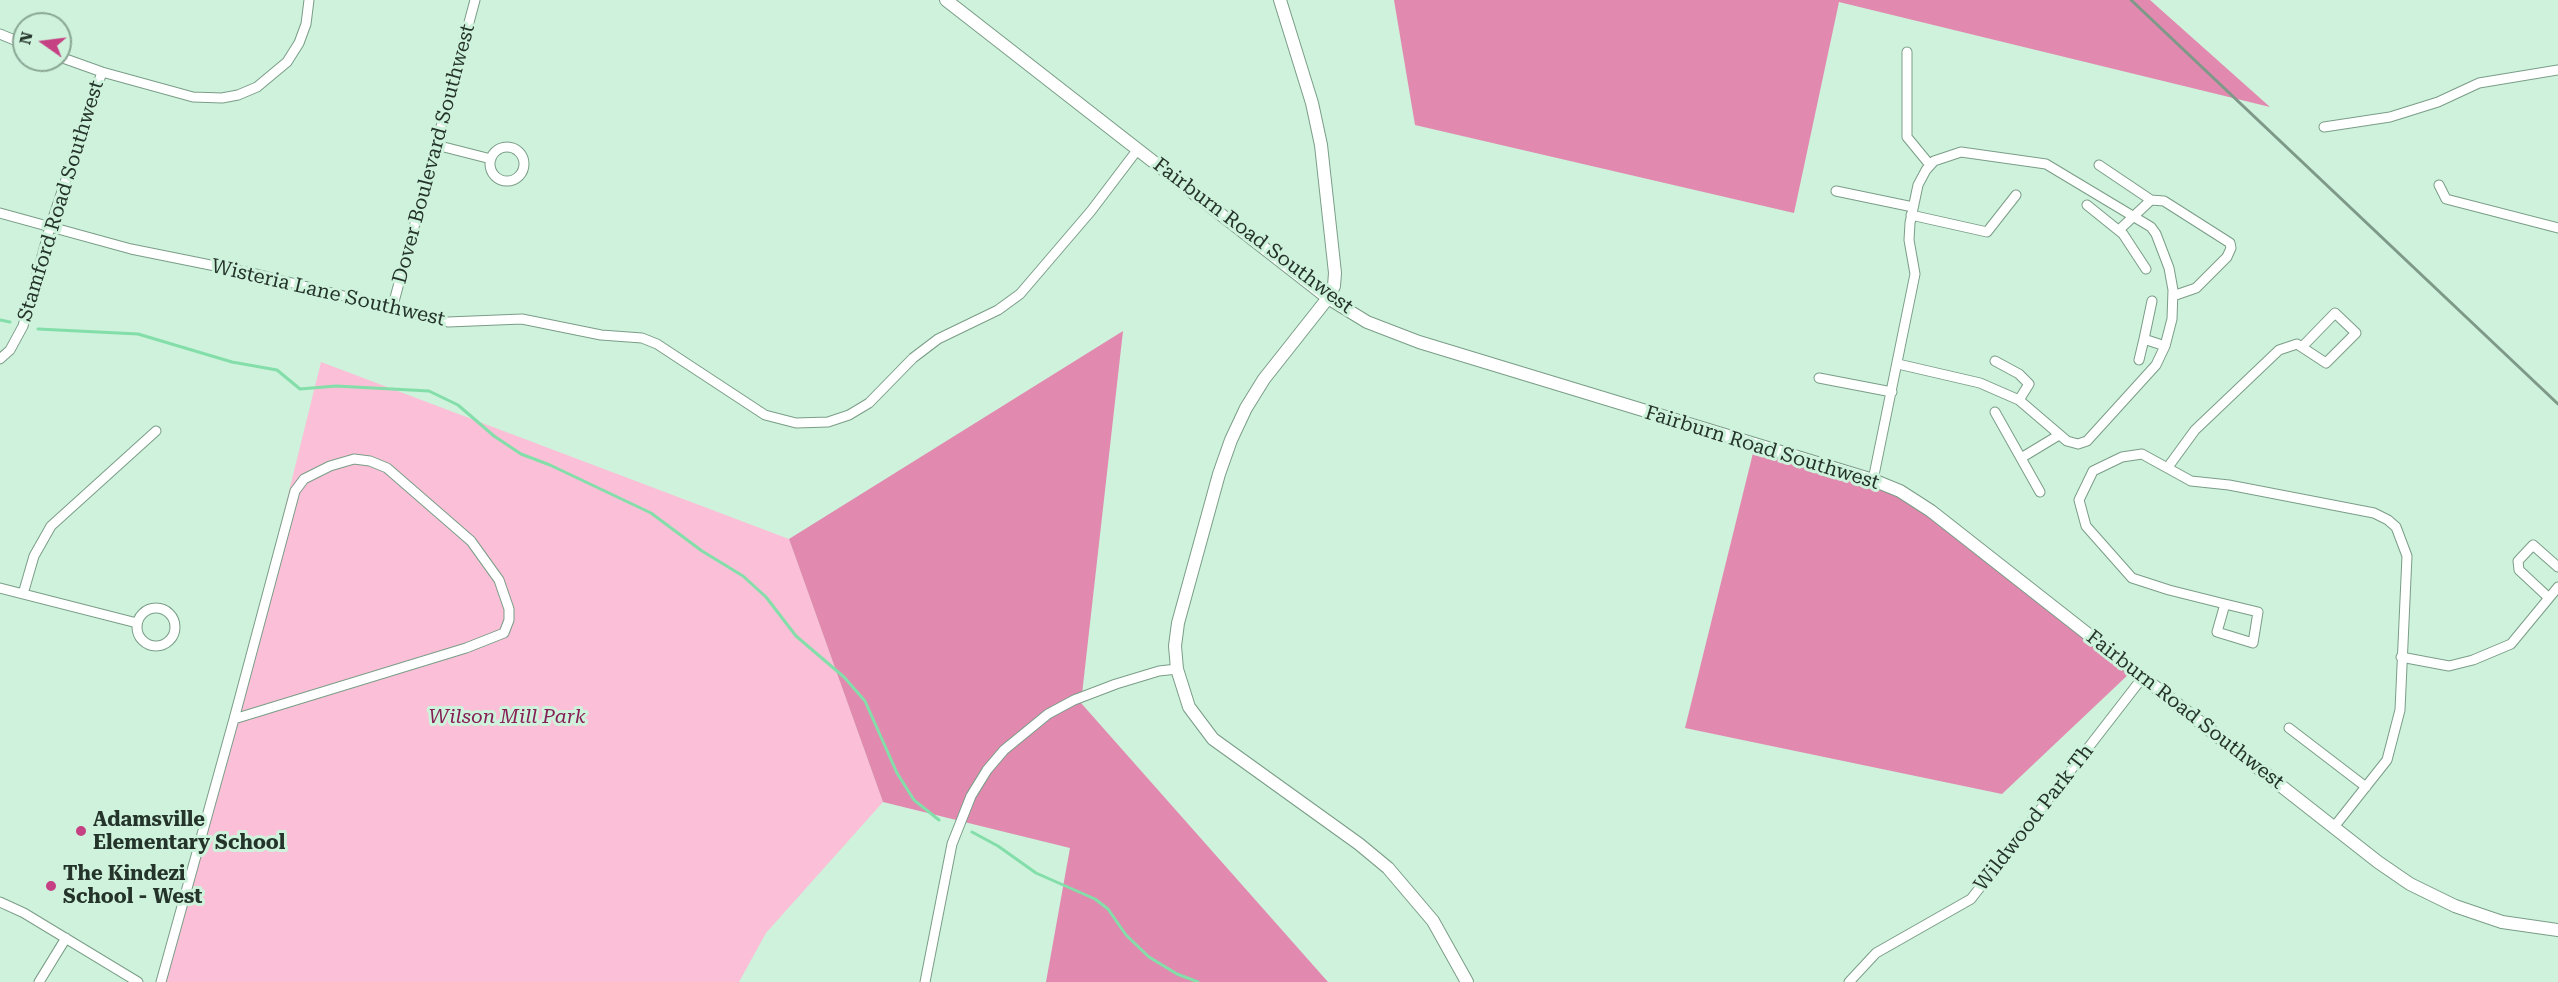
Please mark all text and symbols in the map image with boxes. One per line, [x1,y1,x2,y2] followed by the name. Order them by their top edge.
[12,12,72,72] north arrow
[388,22,480,286] street label: Dover Boulevard Southwest
[15,30,37,46] text: N
[13,78,109,324] street label: Stamford Road Southwest
[1148,153,1358,319] street label: Fairburn Road Southwest
[209,254,447,332] street label: Wisteria Lane Southwest
[1642,401,1882,495] street label: Fairburn Road Southwest
[2081,625,2289,795] street label: Fairburn Road Southwest
[428,705,586,729] park label: Wilson Mill Park
[1969,740,2099,896] street label: Wildwood Park Th
[93,808,285,855] place label: Adamsville Elementary School
[74,824,88,838] marker: Adamsville Elementary School
[63,862,202,909] place label: The Kindezi School - West
[44,879,58,893] marker: The Kindezi School - West

